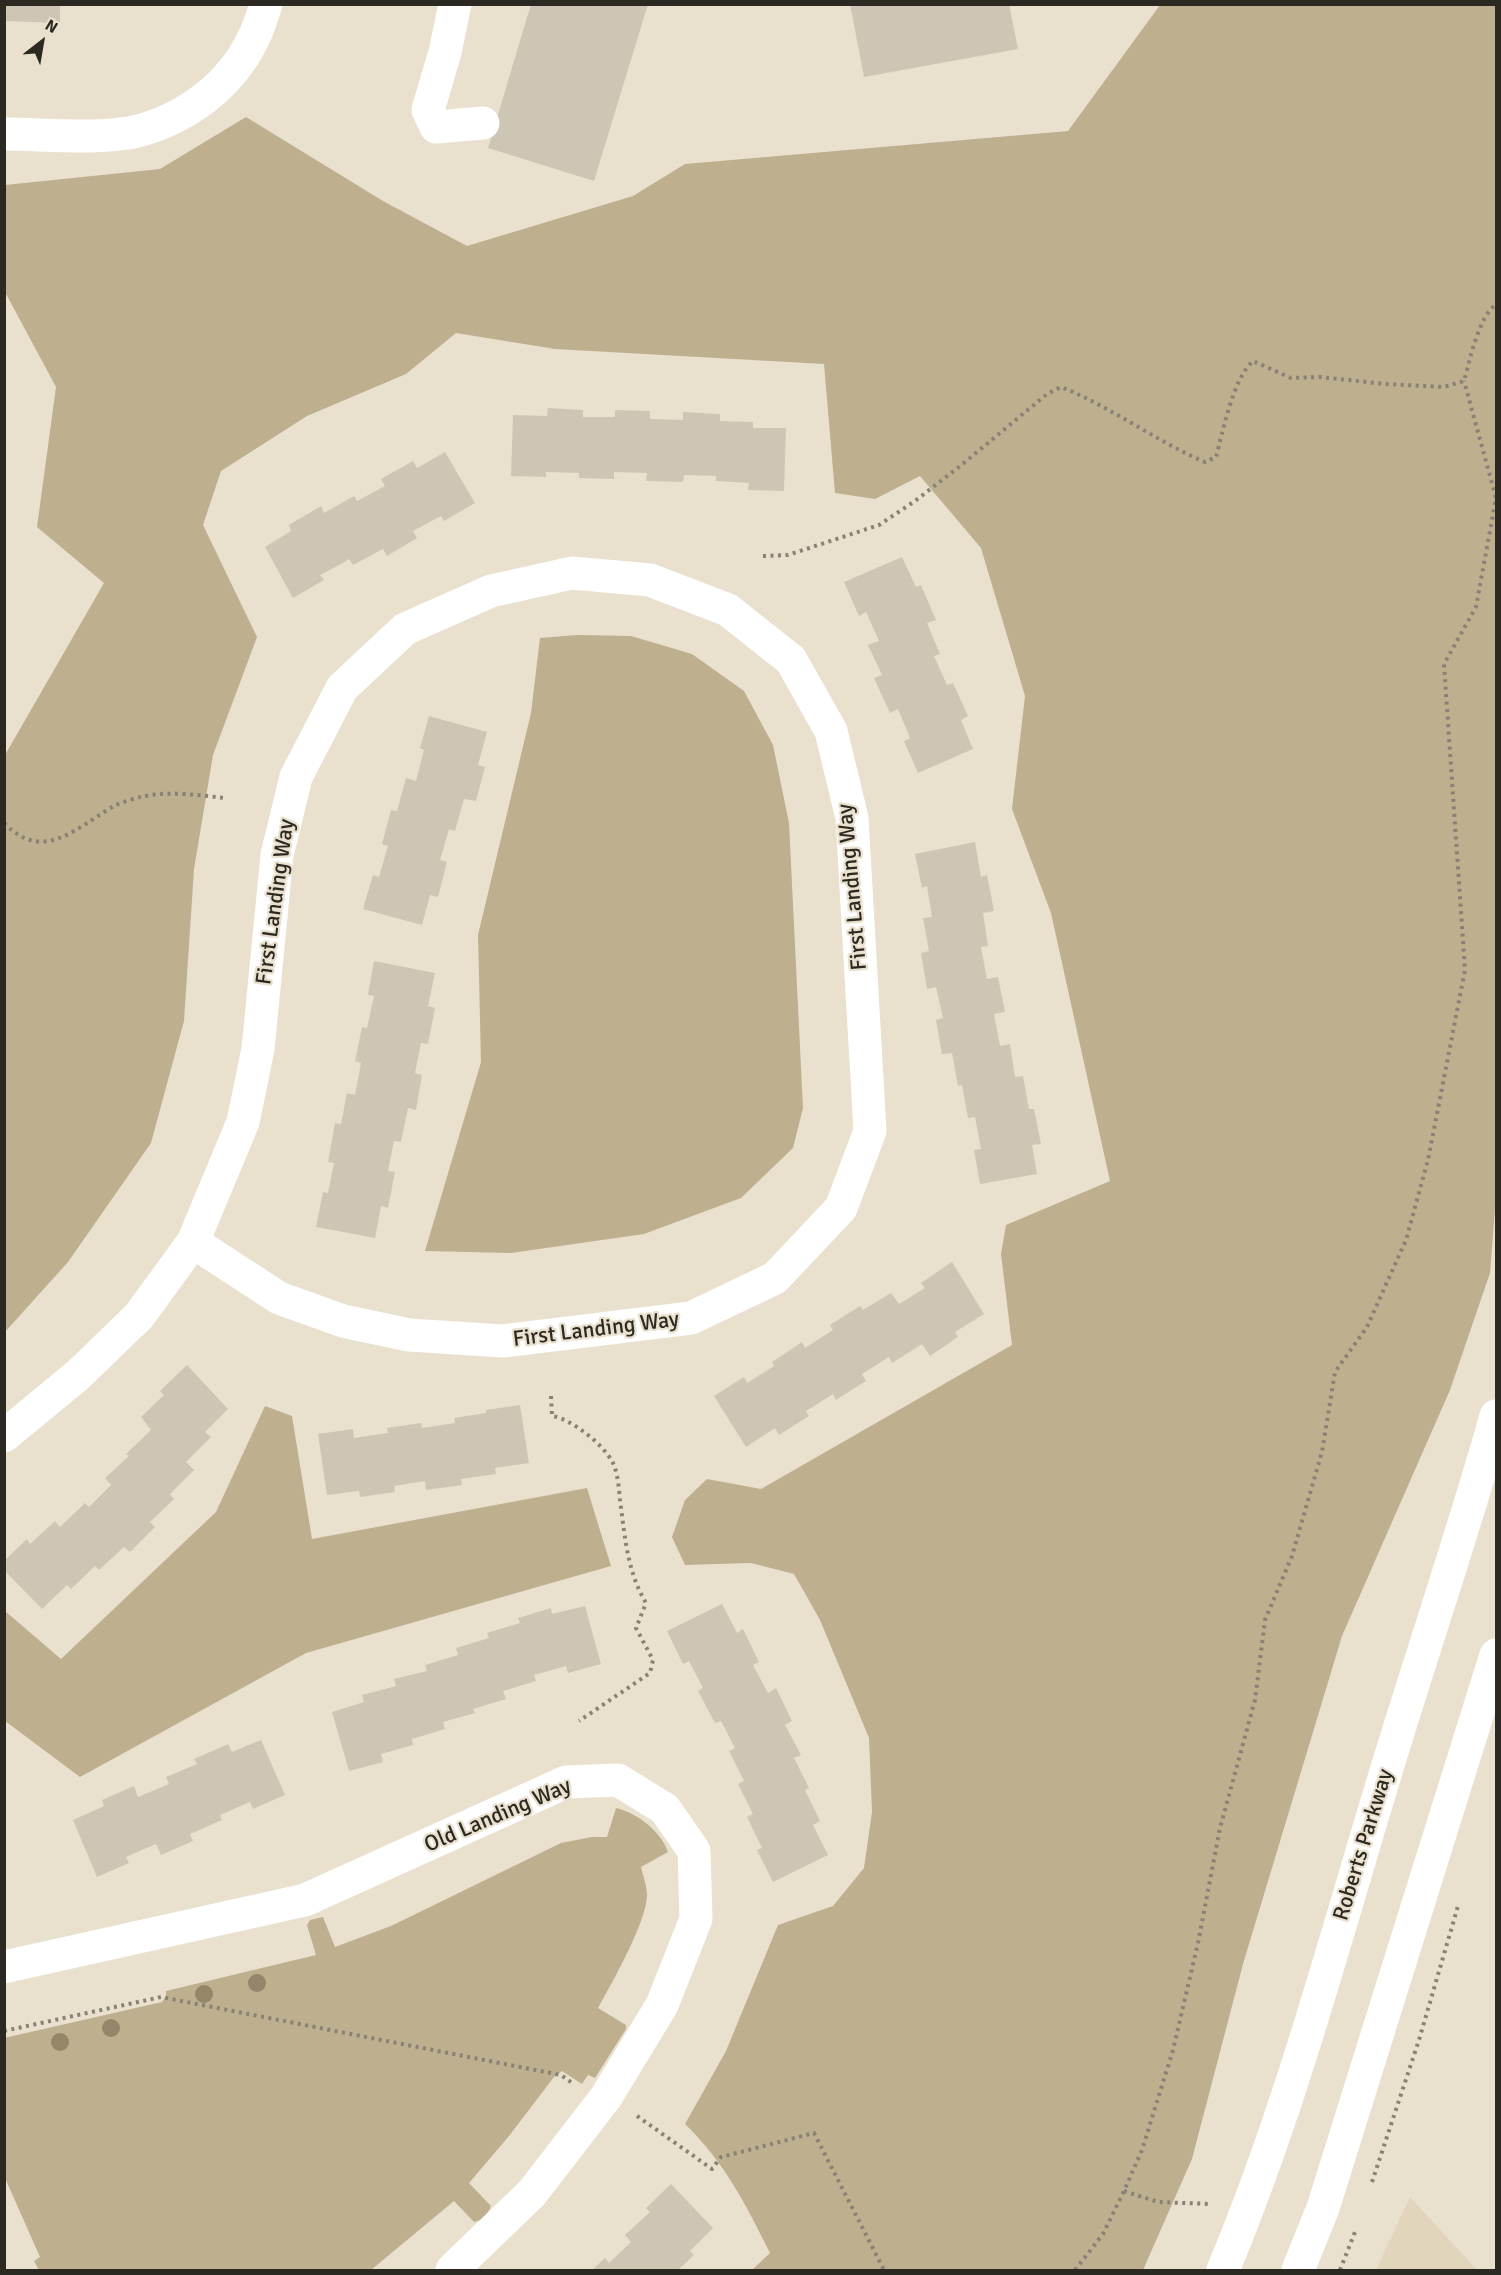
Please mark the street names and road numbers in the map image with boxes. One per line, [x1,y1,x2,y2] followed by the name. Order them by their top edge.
[833,803,873,971] street label: First Landing Way
[251,817,301,987] street label: First Landing Way
[511,1307,681,1353] street label: First Landing Way
[1328,1766,1400,1924] street label: Roberts Parkway
[421,1773,575,1859] street label: Old Landing Way

